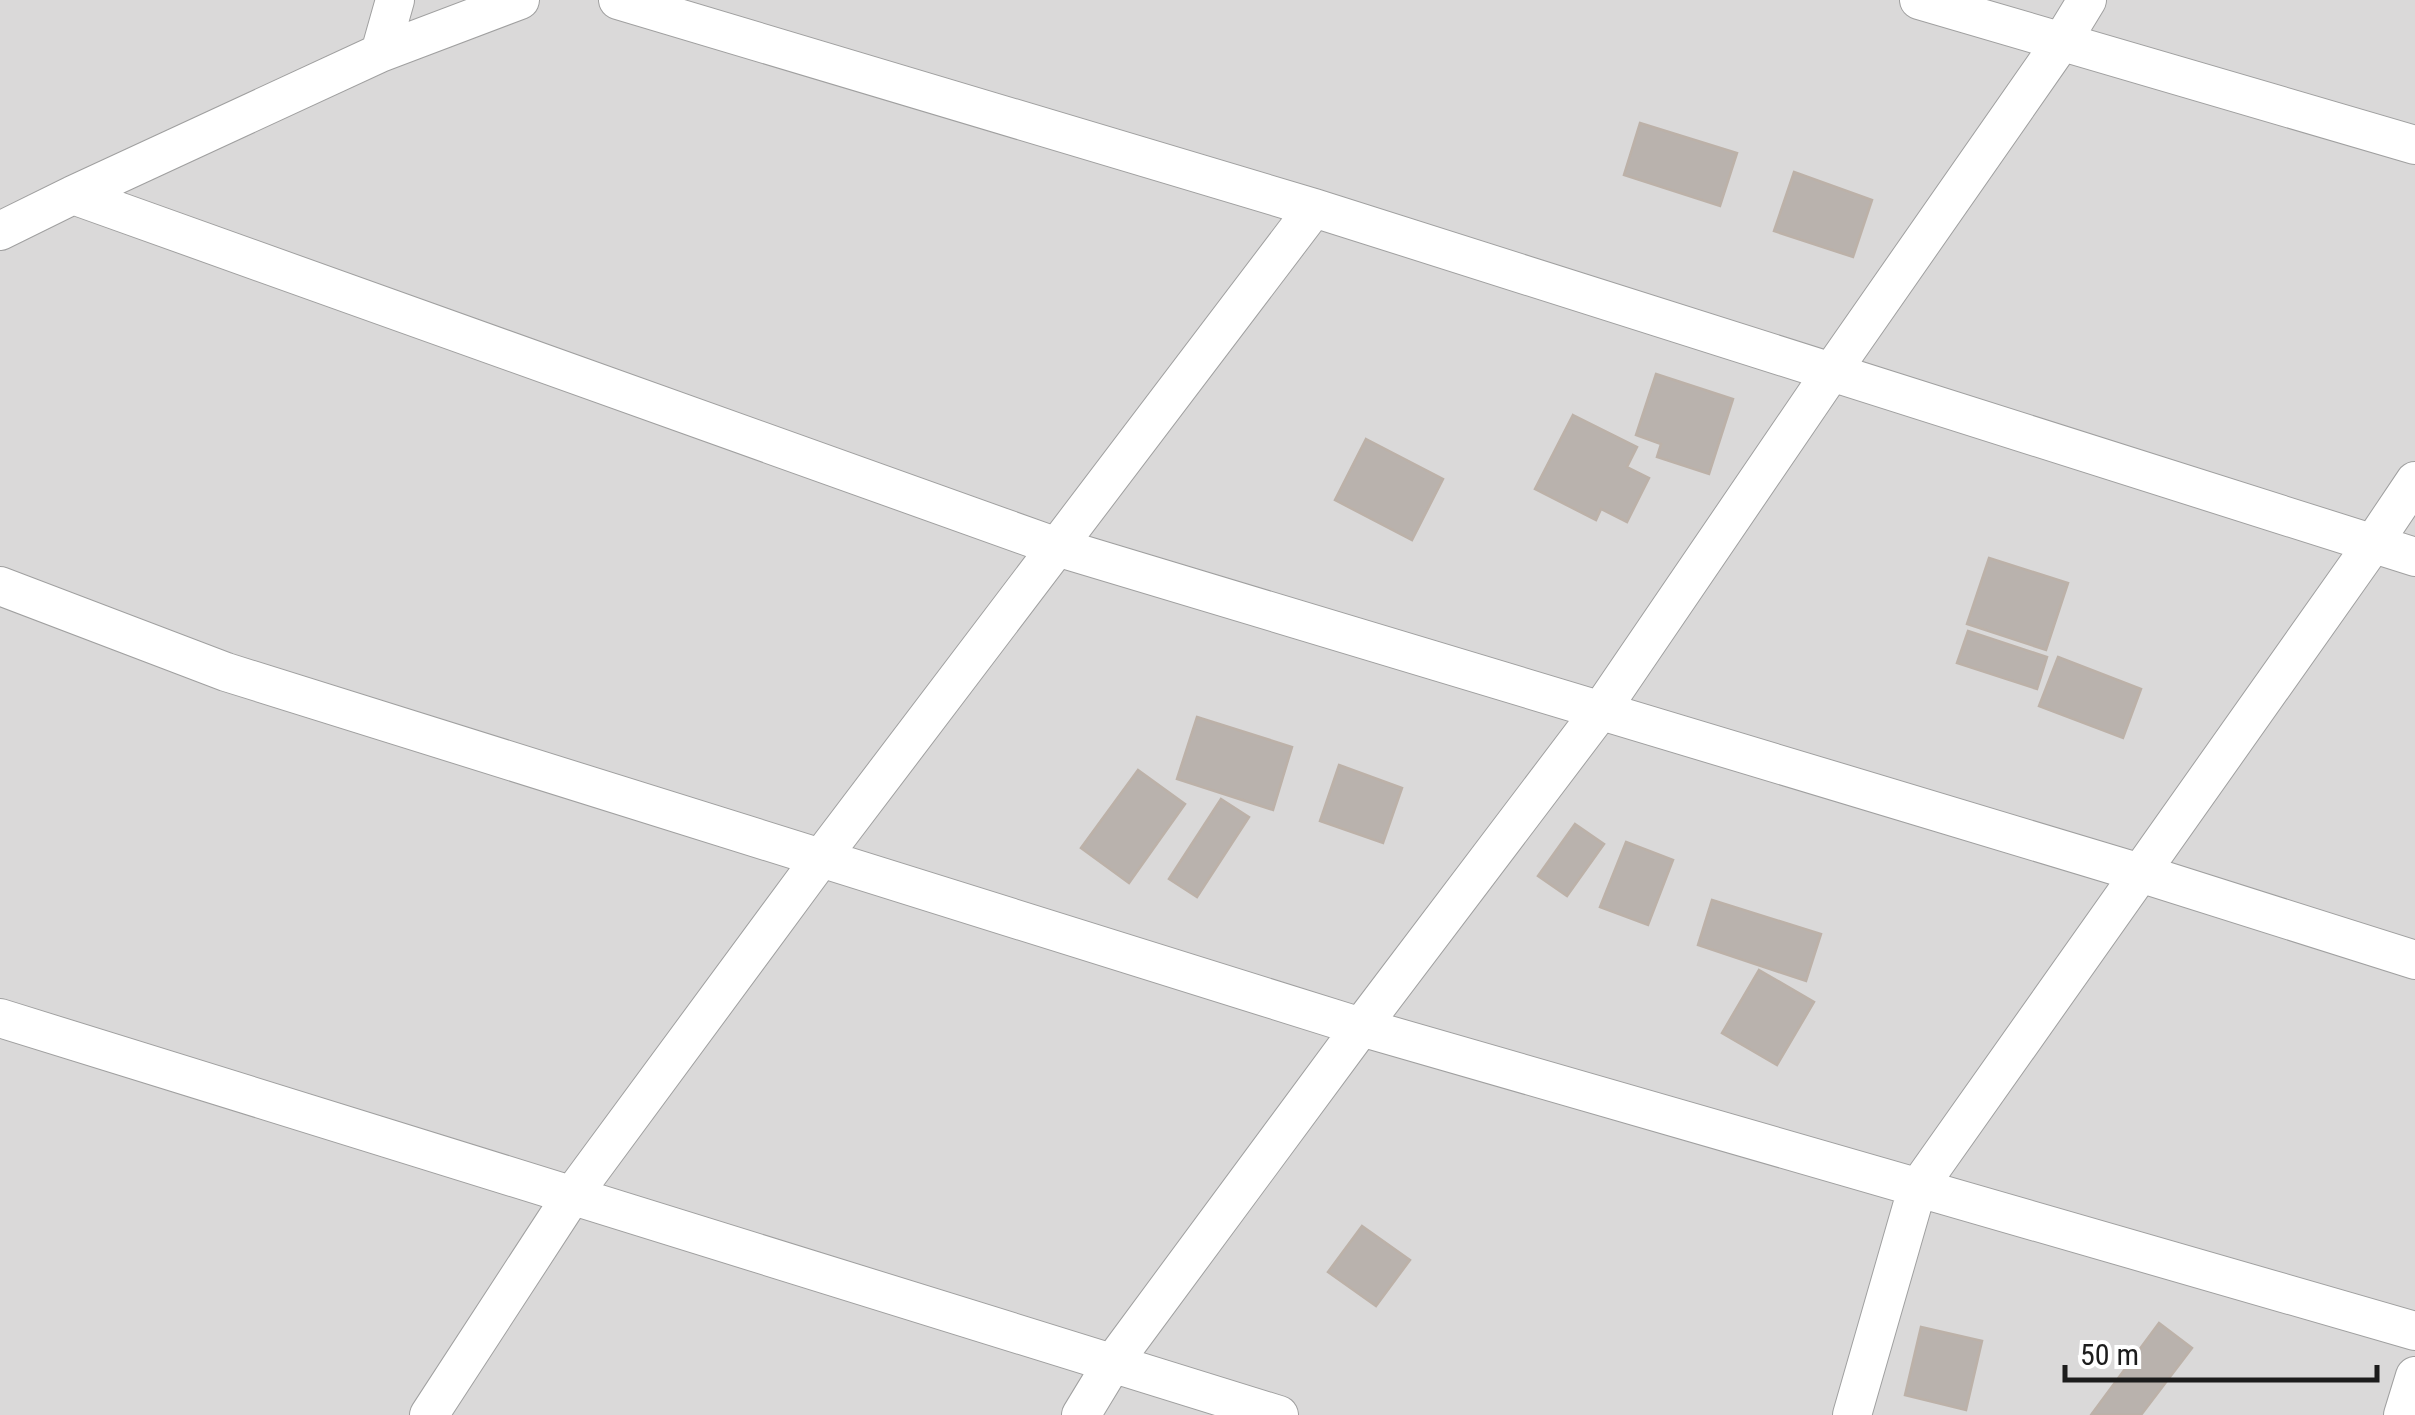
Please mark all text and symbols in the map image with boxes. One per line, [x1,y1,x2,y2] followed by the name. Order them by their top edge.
[2065,1320,2378,1382] scale bar
[2080,1337,2139,1372] text: 50 m

